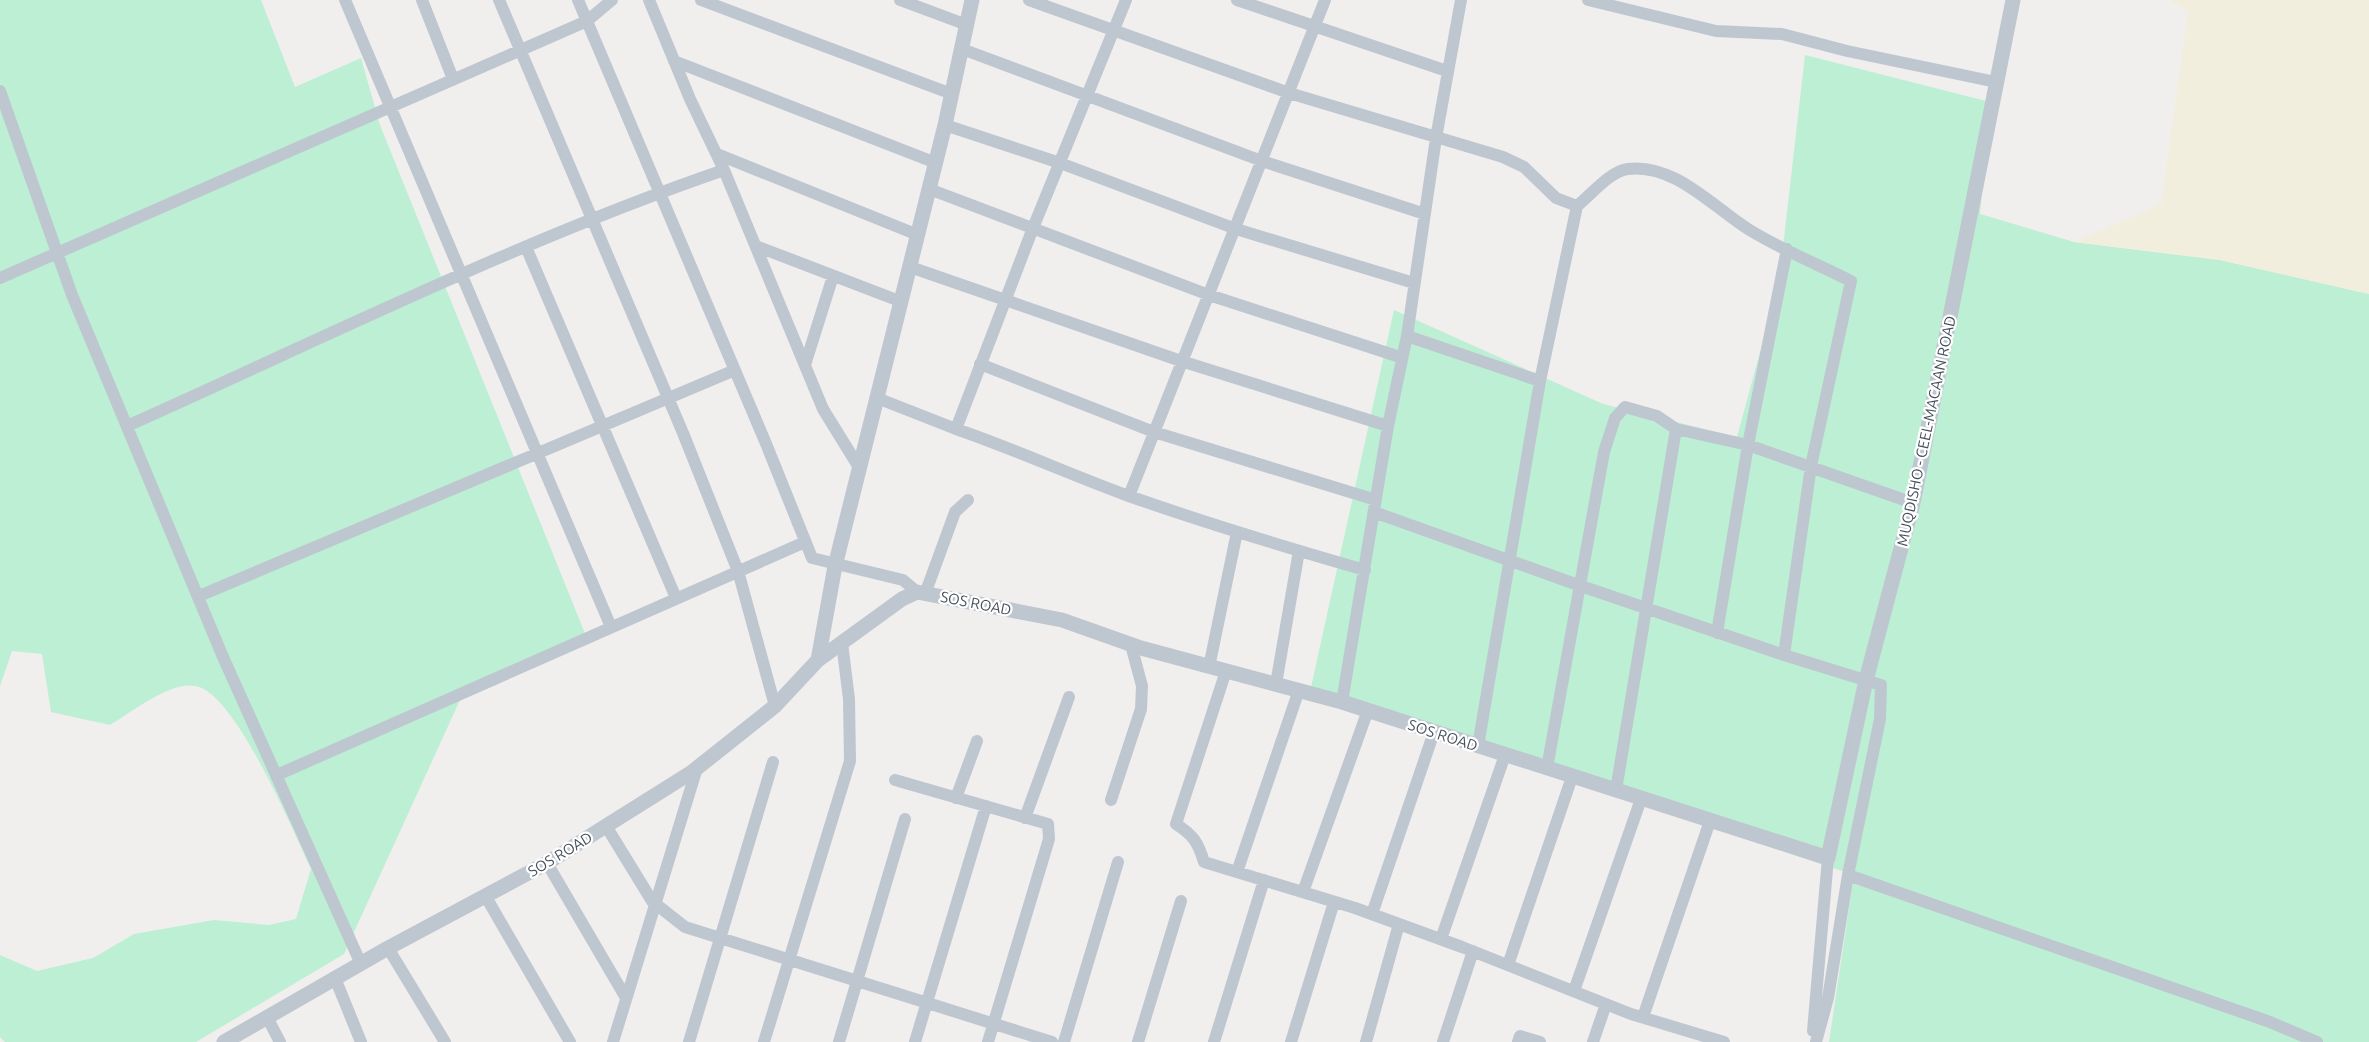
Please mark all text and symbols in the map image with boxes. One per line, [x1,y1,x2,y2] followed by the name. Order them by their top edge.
[1893,314,1959,548] street label: MUQDISHO - CEEL-MACAAN ROAD
[939,588,1013,618] street label: SOS ROAD
[1406,716,1480,754] street label: SOS ROAD
[525,828,595,880] street label: SOS ROAD

